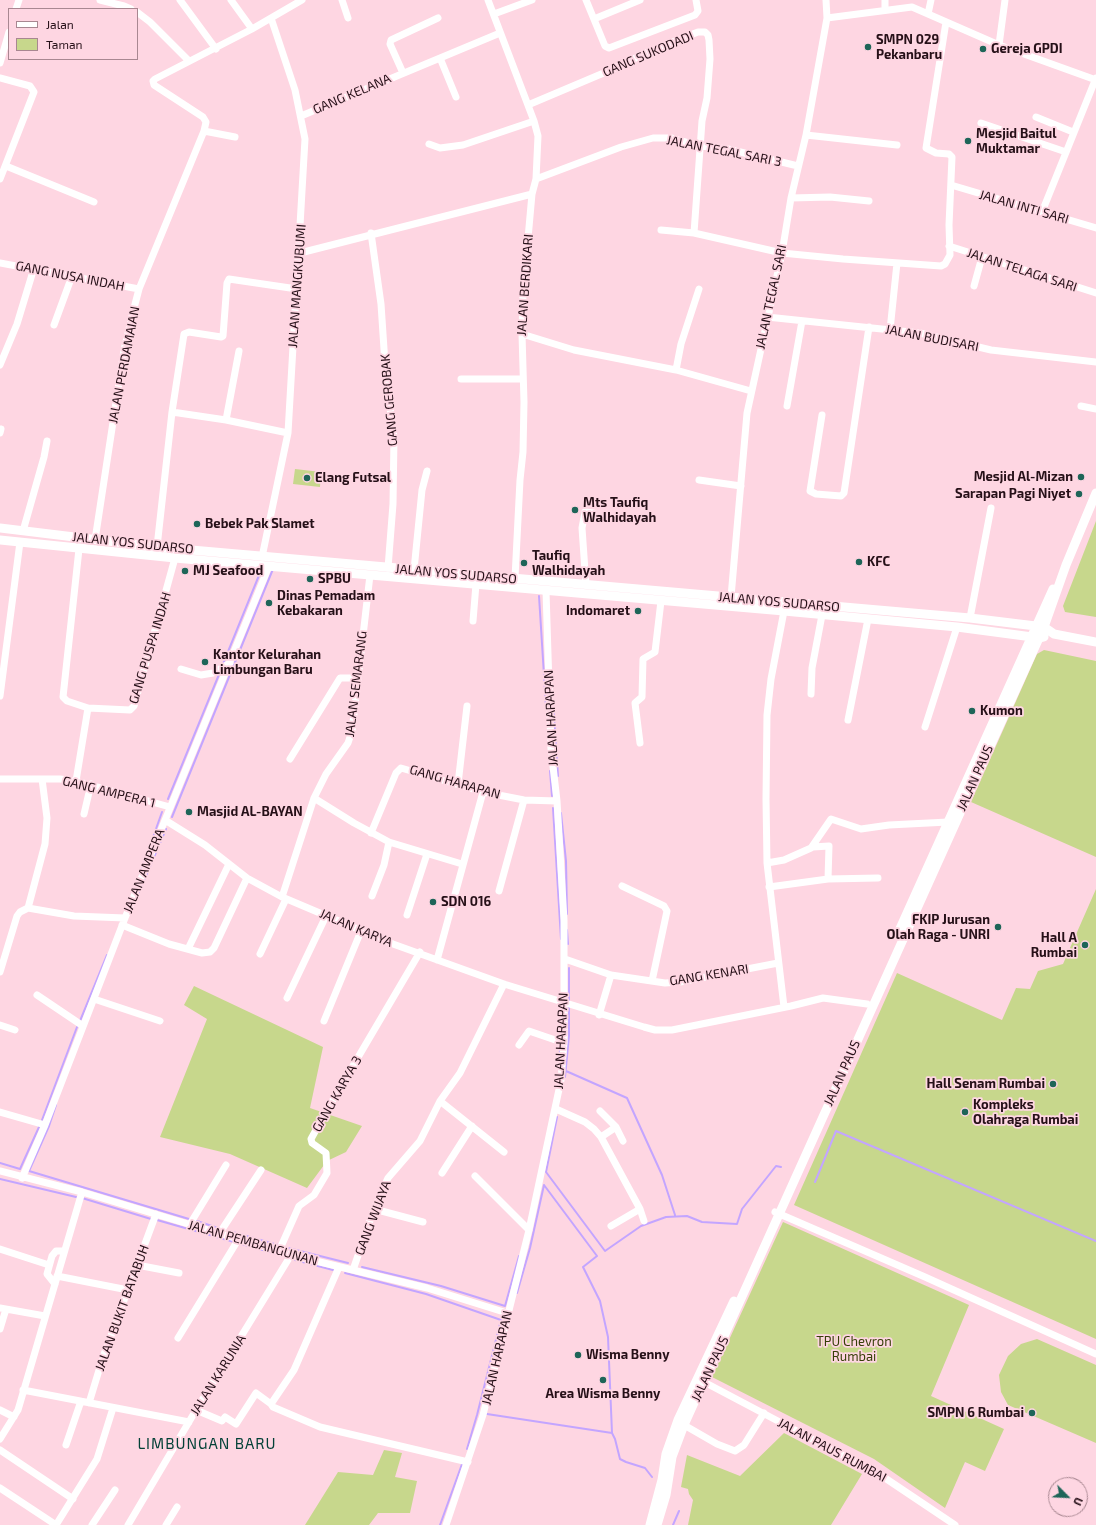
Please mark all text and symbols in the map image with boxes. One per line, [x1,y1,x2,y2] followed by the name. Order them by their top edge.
[8,8,138,60] legend
[46,17,74,31] text: Jalan
[600,28,696,80] street label: GANG SUKODADI
[876,32,942,63] place label: SMPN 029 Pekanbaru
[46,37,83,51] text: Taman
[991,41,1062,57] place label: Gereja GPDI
[863,42,873,52] marker: SMPN 029 Pekanbaru
[978,44,988,54] marker: Gereja GPDI
[311,71,393,117] street label: GANG KELANA
[976,126,1057,157] place label: Mesjid Baitul Muktamar
[665,132,783,170] street label: JALAN TEGAL SARI 3
[963,136,973,146] marker: Mesjid Baitul Muktamar
[977,187,1071,227] street label: JALAN INTI SARI
[285,224,309,348] street label: JALAN MANGKUBUMI
[514,234,536,336] street label: JALAN BERDIKARI
[752,243,790,351] street label: JALAN TEGAL SARI
[965,245,1079,295] street label: JALAN TELAGA SARI
[14,258,126,294] street label: GANG NUSA INDAH
[105,305,143,425] street label: JALAN PERDAMAIAN
[884,321,980,355] street label: JALAN BUDISARI
[377,353,401,447] street label: GANG GEROBAK
[974,469,1073,485] place label: Mesjid Al-Mizan
[315,470,391,486] place label: Elang Futsal
[1076,472,1086,482] marker: Mesjid Al-Mizan
[302,473,312,483] marker: Elang Futsal
[955,486,1071,502] place label: Sarapan Pagi Niyet
[1074,489,1084,499] marker: Sarapan Pagi Niyet
[583,495,656,526] place label: Mts Taufiq Walhidayah
[570,505,580,515] marker: Mts Taufiq Walhidayah
[205,516,315,532] place label: Bebek Pak Slamet
[192,519,202,529] marker: Bebek Pak Slamet
[71,529,195,557] street label: JALAN YOS SUDARSO
[532,548,605,579] place label: Taufiq Walhidayah
[867,554,890,570] place label: KFC
[854,557,864,567] marker: KFC
[519,558,529,568] marker: Taufiq Walhidayah
[395,561,517,587] street label: JALAN YOS SUDARSO
[193,563,263,579] place label: MJ Seafood
[180,566,190,576] marker: MJ Seafood
[318,571,351,587] place label: SPBU
[305,574,315,584] marker: SPBU
[277,588,375,619] place label: Dinas Pemadam Kebakaran
[718,589,840,615] street label: JALAN YOS SUDARSO
[126,590,174,706] street label: GANG PUSPA INDAH
[264,598,274,608] marker: Dinas Pemadam Kebakaran
[566,603,630,619] place label: Indomaret
[633,606,643,616] marker: Indomaret
[342,630,370,738] street label: JALAN SEMARANG
[213,647,321,678] place label: Kantor Kelurahan Limbungan Baru
[200,657,210,667] marker: Kantor Kelurahan Limbungan Baru
[541,669,561,767] street label: JALAN HARAPAN
[980,703,1023,719] place label: Kumon
[967,706,977,716] marker: Kumon
[954,743,996,813] street label: JALAN PAUS
[408,762,502,802] street label: GANG HARAPAN
[61,773,157,811] street label: GANG AMPERA 1
[197,804,303,820] place label: Masjid AL-BAYAN
[184,807,194,817] marker: Masjid AL-BAYAN
[120,826,168,916] street label: JALAN AMPERA
[441,894,491,910] place label: SDN 016
[428,897,438,907] marker: SDN 016
[317,906,395,950] street label: JALAN KARYA
[887,912,990,943] place label: FKIP Jurusan Olah Raga - UNRI
[993,922,1003,932] marker: FKIP Jurusan Olah Raga - UNRI
[1031,930,1077,961] place label: Hall A Rumbai
[1080,940,1090,950] marker: Hall A Rumbai
[668,961,750,989] street label: GANG KENARI
[551,992,571,1090] street label: JALAN HARAPAN
[821,1038,863,1108] street label: JALAN PAUS
[309,1053,365,1135] street label: GANG KARYA 3
[927,1076,1045,1092] place label: Hall Senam Rumbai
[1048,1079,1058,1089] marker: Hall Senam Rumbai
[973,1097,1078,1128] place label: Kompleks Olahraga Rumbai
[960,1107,970,1117] marker: Kompleks Olahraga Rumbai
[352,1178,394,1258] street label: GANG WIJAYA
[186,1217,320,1269] street label: JALAN PEMBANGUNAN
[92,1243,152,1373] street label: JALAN BUKIT BATABUH
[479,1309,515,1407] street label: JALAN HARAPAN
[187,1332,249,1418] street label: JALAN KARUNIA
[688,1334,732,1404] street label: JALAN PAUS
[816,1334,892,1365] park label: TPU Chevron Rumbai
[586,1347,669,1363] place label: Wisma Benny
[573,1350,583,1360] marker: Wisma Benny
[598,1375,608,1385] marker: Area Wisma Benny
[546,1386,660,1402] place label: Area Wisma Benny
[927,1405,1024,1421] place label: SMPN 6 Rumbai
[1027,1408,1037,1418] marker: SMPN 6 Rumbai
[775,1415,889,1485] street label: JALAN PAUS RUMBAI
[137,1435,277,1453] district label: LIMBUNGAN BARU
[1048,1477,1088,1517] north arrow
[1071,1496,1086,1508] text: U

